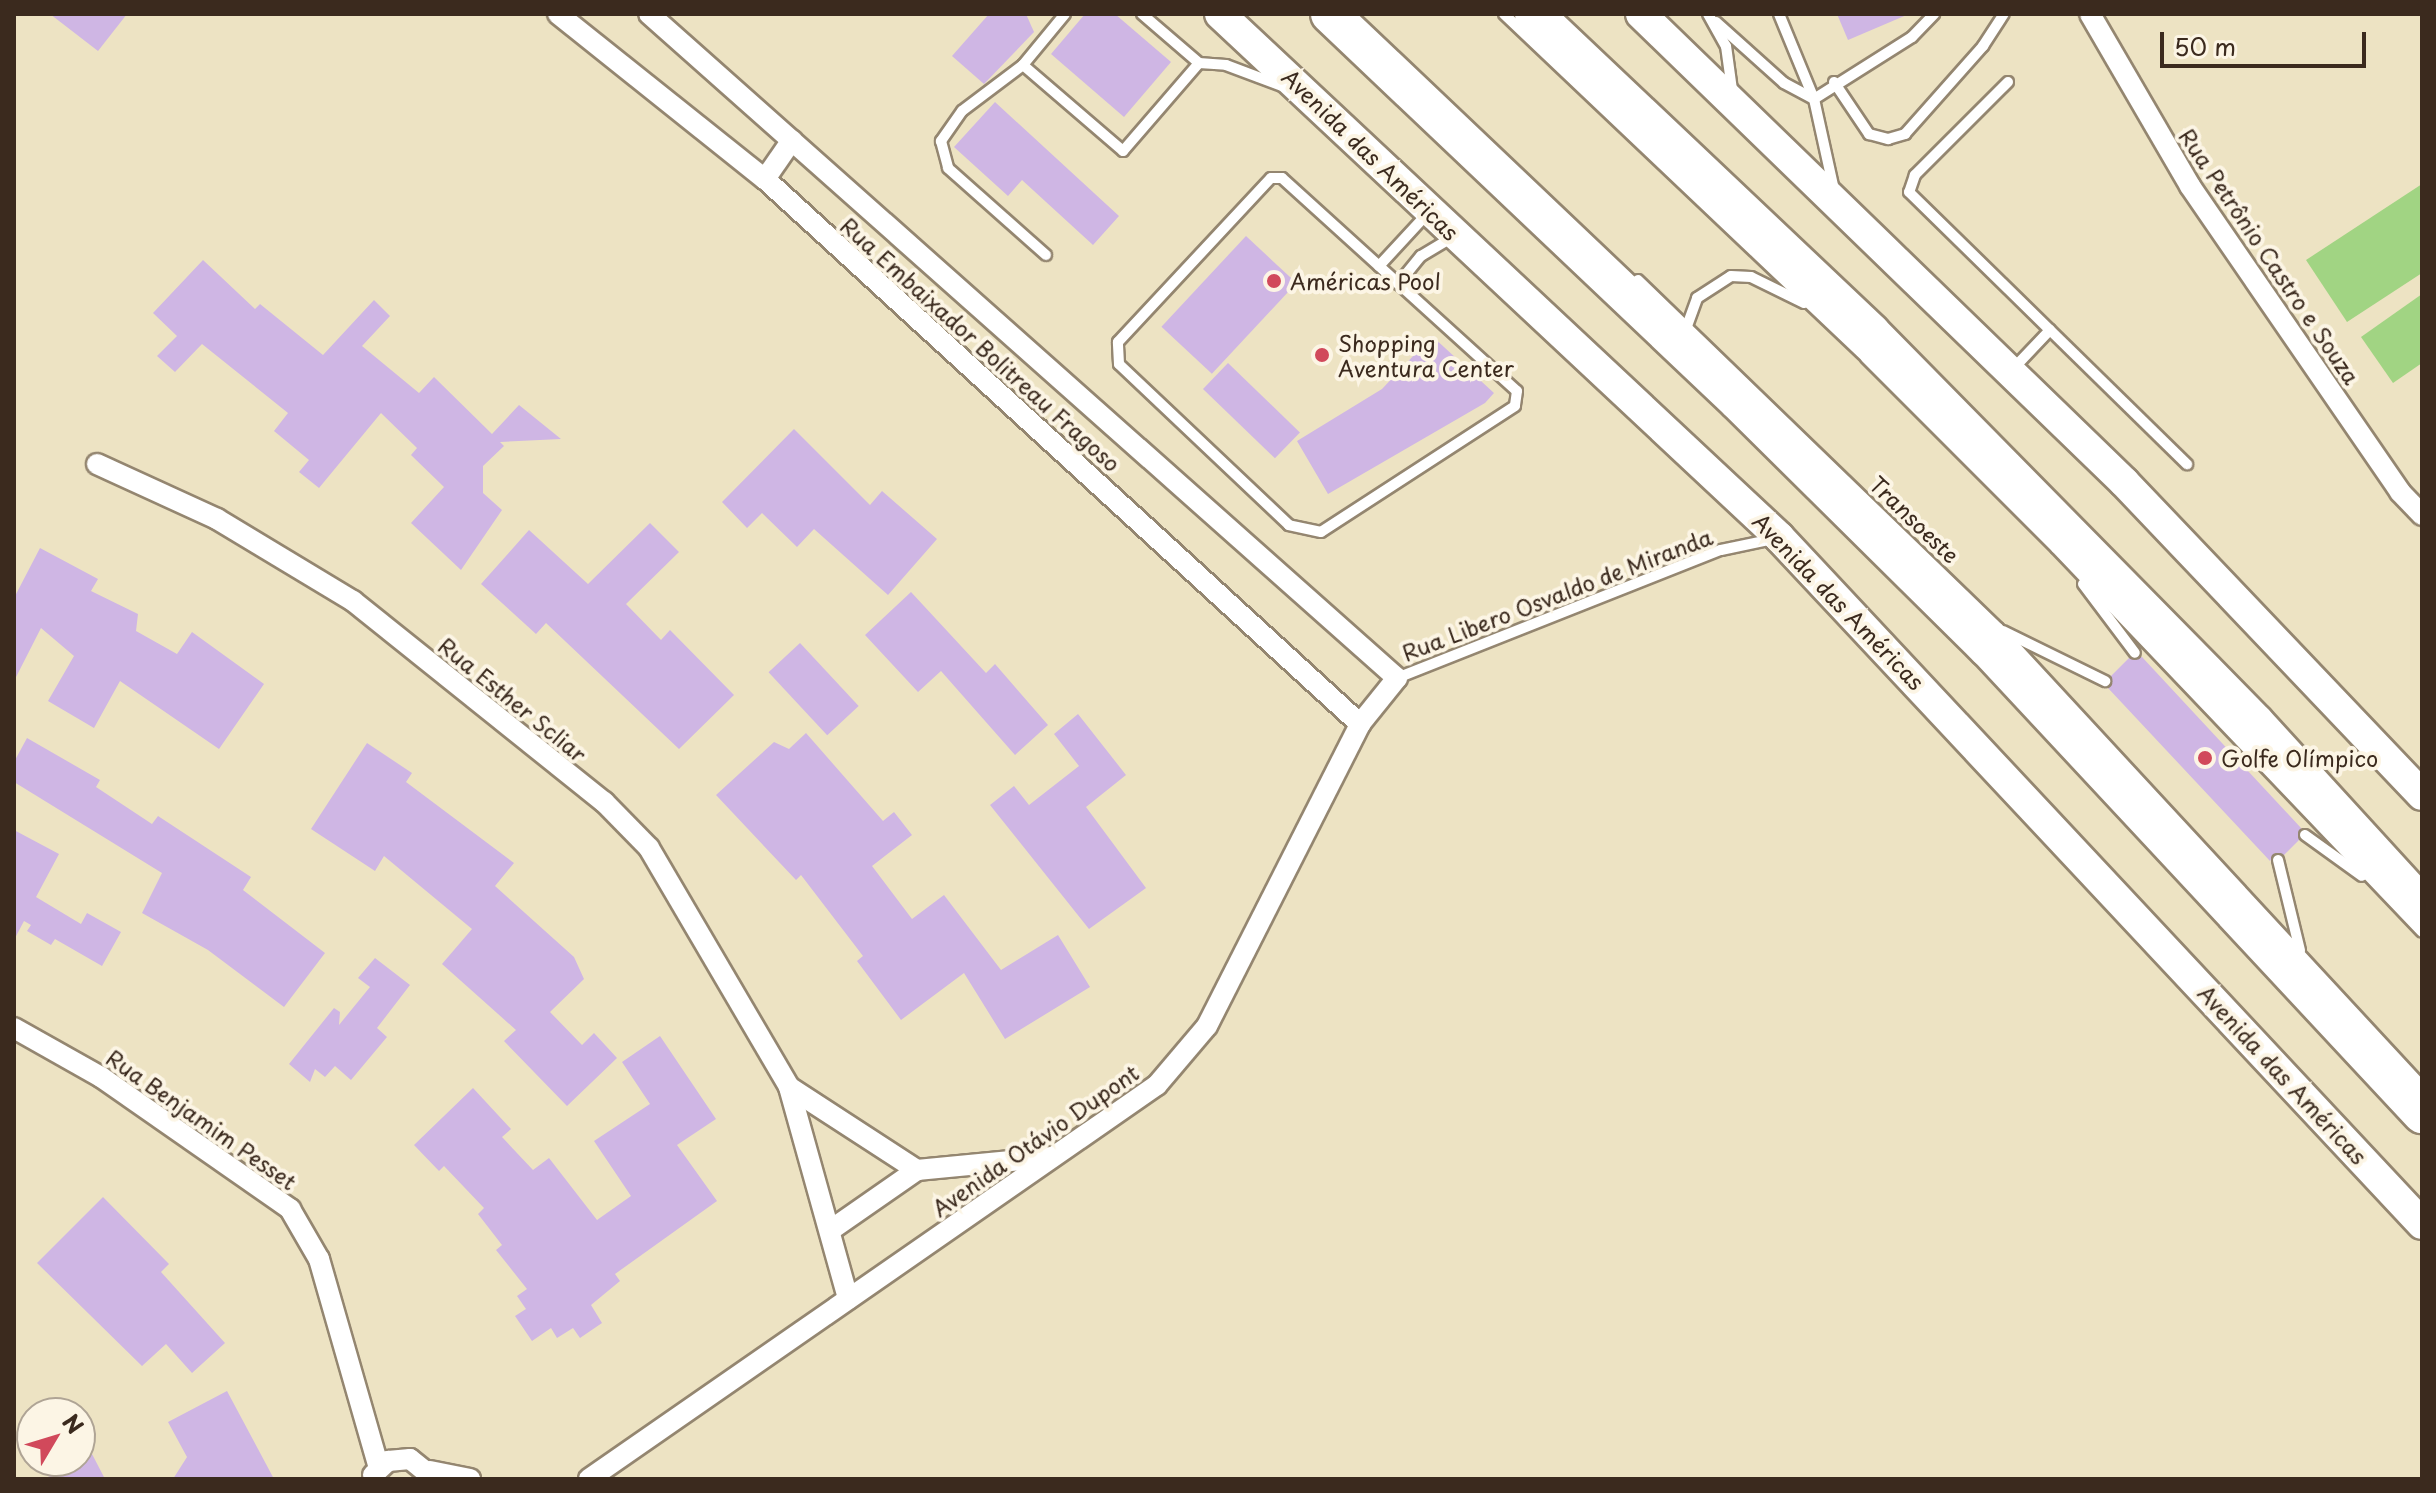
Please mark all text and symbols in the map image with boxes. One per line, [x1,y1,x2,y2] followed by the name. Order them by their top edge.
[2164,16,2370,66] scale bar
[2174,28,2236,64] text: 50 m
[1278,63,1464,245] street label: Avenida das Américas
[2174,123,2366,389] street label: Rua Petrônio Castro e Souza
[836,211,1126,477] street label: Rua Embaixador Bolitreau Fragoso
[1290,268,1440,294] place label: Américas Pool
[1265,272,1283,290] marker: Américas Pool
[1338,329,1514,380] place label: Shopping Aventura Center
[1313,346,1331,364] marker: Shopping Aventura Center
[1865,470,1965,568] street label: Transoeste
[1748,508,1930,694] street label: Avenida das Américas
[1397,522,1717,666] street label: Rua Libero Osvaldo de Miranda
[433,631,593,767] street label: Rua Esther Scliar
[2221,745,2379,771] place label: Golfe Olímpico
[2196,749,2214,767] marker: Golfe Olímpico
[2194,979,2372,1169] street label: Avenida das Américas
[101,1043,303,1195] street label: Rua Benjamim Pesset
[927,1059,1143,1221] street label: Avenida Otávio Dupont
[16,1397,96,1477] north arrow
[55,1406,92,1440] text: N

